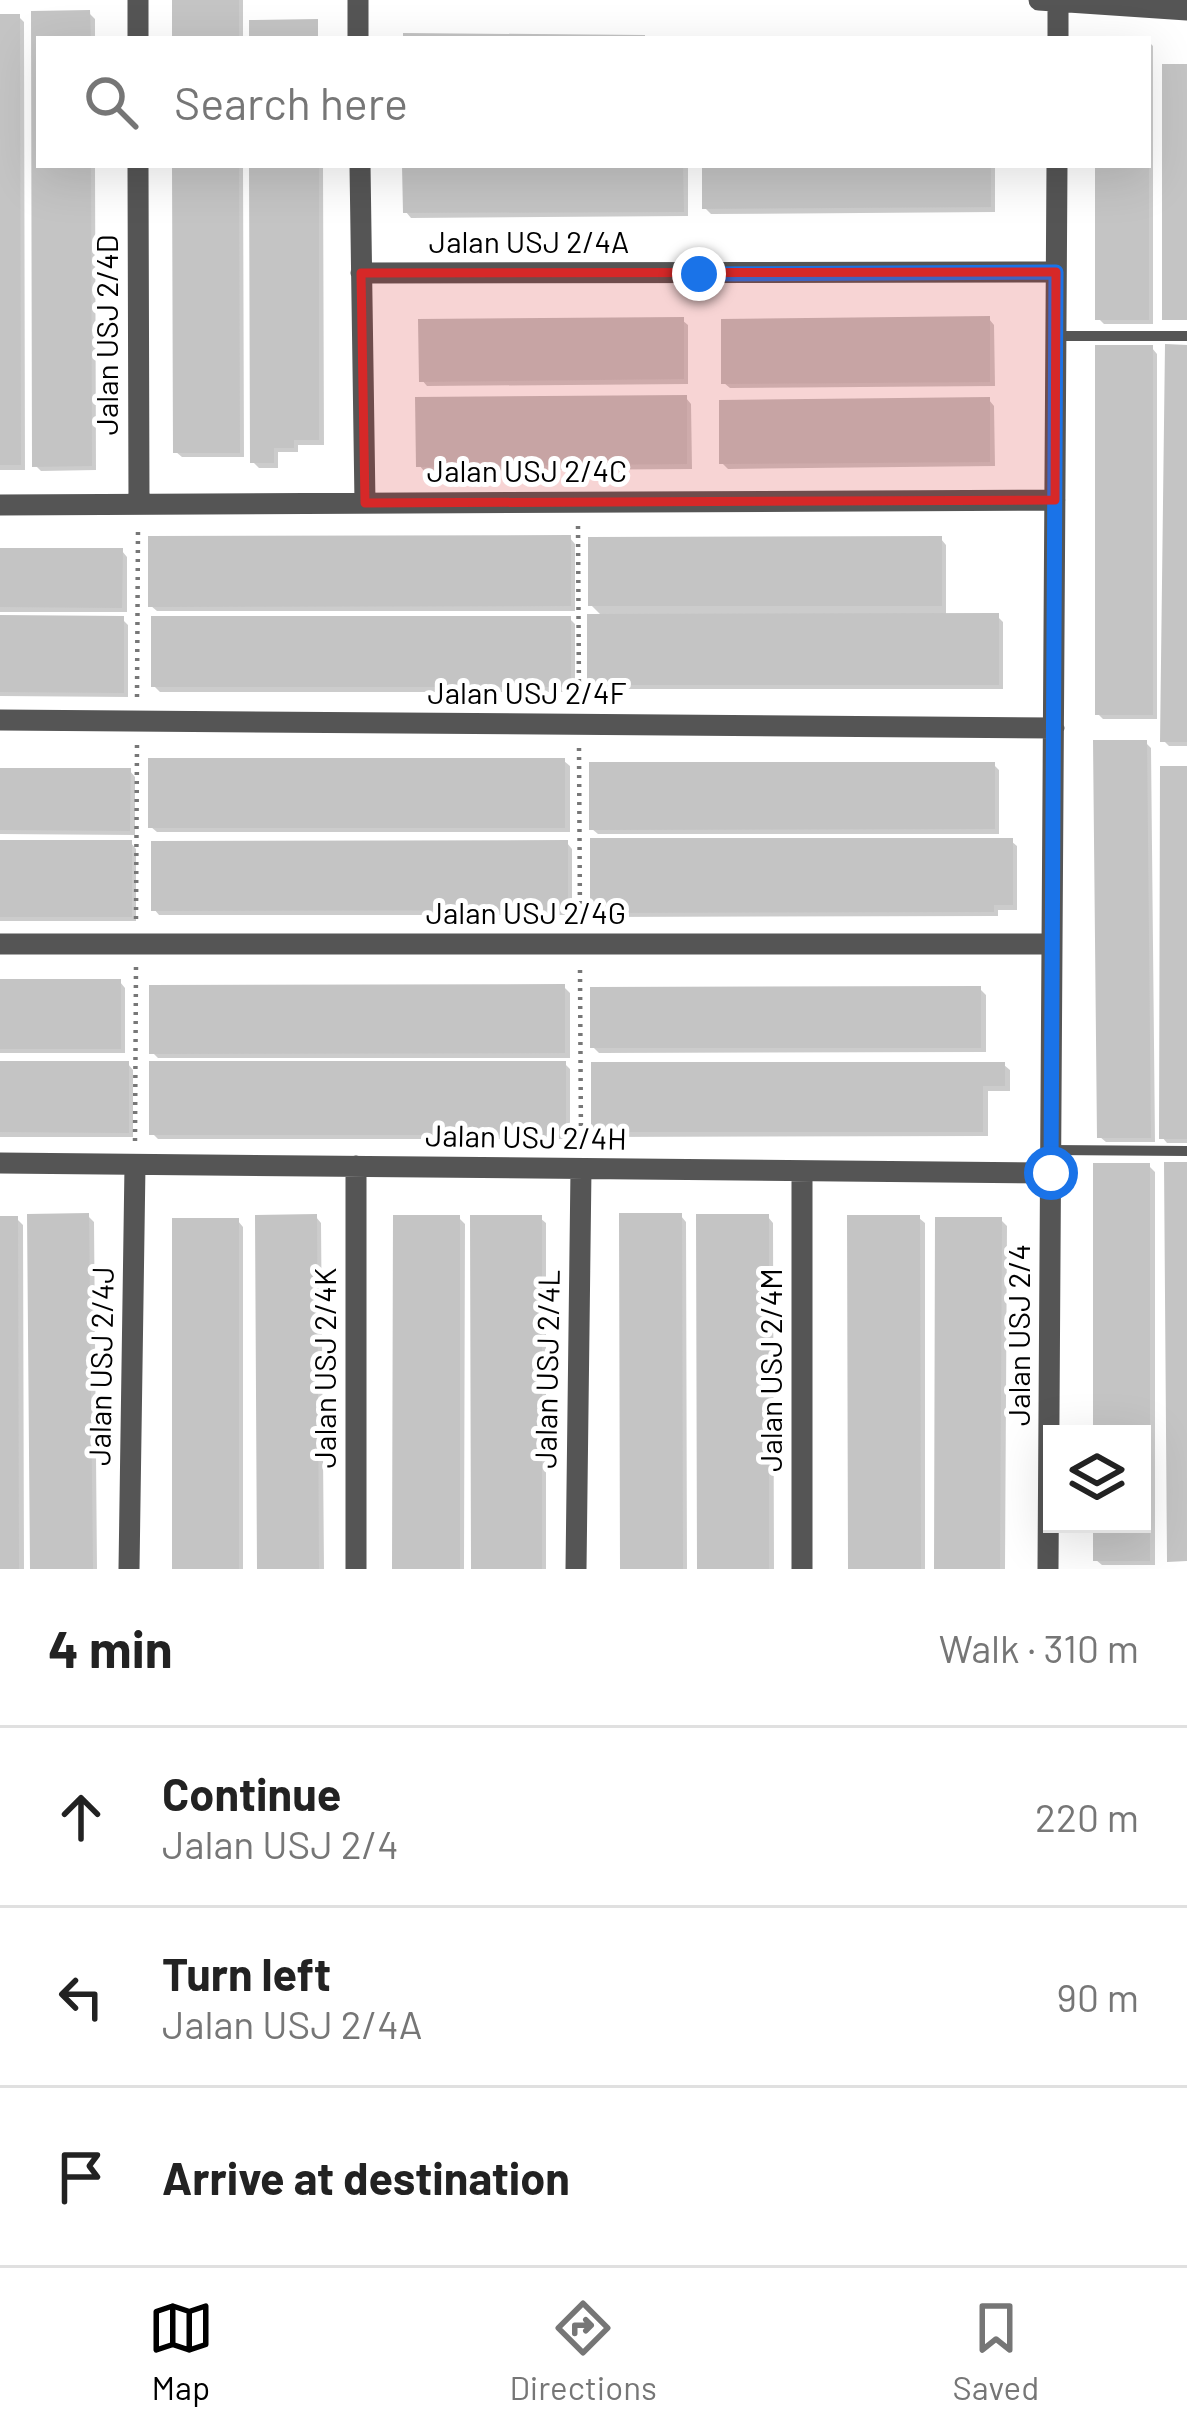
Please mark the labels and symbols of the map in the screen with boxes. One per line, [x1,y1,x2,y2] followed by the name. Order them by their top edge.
[429,223,629,259] street label: Jalan USJ 2/4A
[88,235,124,435] street label: Jalan USJ 2/4D
[672,247,726,301] route end
[427,452,627,488] street label: Jalan USJ 2/4C
[427,674,627,710] street label: Jalan USJ 2/4F
[426,894,626,930] street label: Jalan USJ 2/4G
[425,1116,627,1156] street label: Jalan USJ 2/4H
[1024,1146,1078,1200] route start
[1000,1244,1036,1426] street label: Jalan USJ 2/4
[80,1266,120,1466] street label: Jalan USJ 2/4J
[306,1268,342,1468] street label: Jalan USJ 2/4K
[752,1268,788,1472] street label: Jalan USJ 2/4M
[526,1269,566,1469] street label: Jalan USJ 2/4L

